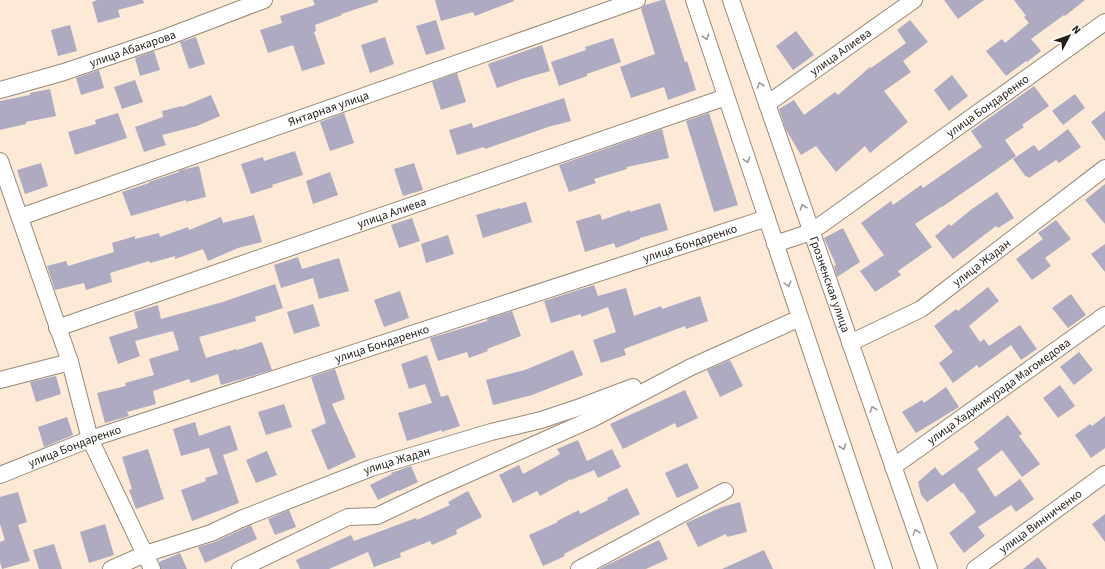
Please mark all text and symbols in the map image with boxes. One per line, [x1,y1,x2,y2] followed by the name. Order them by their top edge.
[1049,16,1089,56] north arrow
[1068,22,1084,37] text: N
[806,24,875,80] street label: улица Алиева
[87,26,178,71] street label: улица Абакарова
[701,33,710,40] one-way arrow
[943,70,1033,141] street label: улица Бондаренко
[756,81,765,88] one-way arrow
[286,86,371,131] street label: Янтарная улица
[743,157,751,164] one-way arrow
[355,193,428,232] street label: улица Алиева
[799,204,807,211] one-way arrow
[641,220,739,266] street label: улица Бондаренко
[805,234,854,335] street label: Грозненская улица
[949,235,1014,290] street label: улица Жадан
[784,280,792,287] one-way arrow
[333,320,431,367] street label: улица Бондаренко
[924,334,1074,448] street label: улица Хаджимурада Магомедова
[869,406,878,413] one-way arrow
[25,421,123,471] street label: улица Бондаренко
[361,442,432,479] street label: улица Жадан
[838,443,847,450] one-way arrow
[995,485,1085,557] street label: улица Винниченко
[912,529,920,536] one-way arrow

